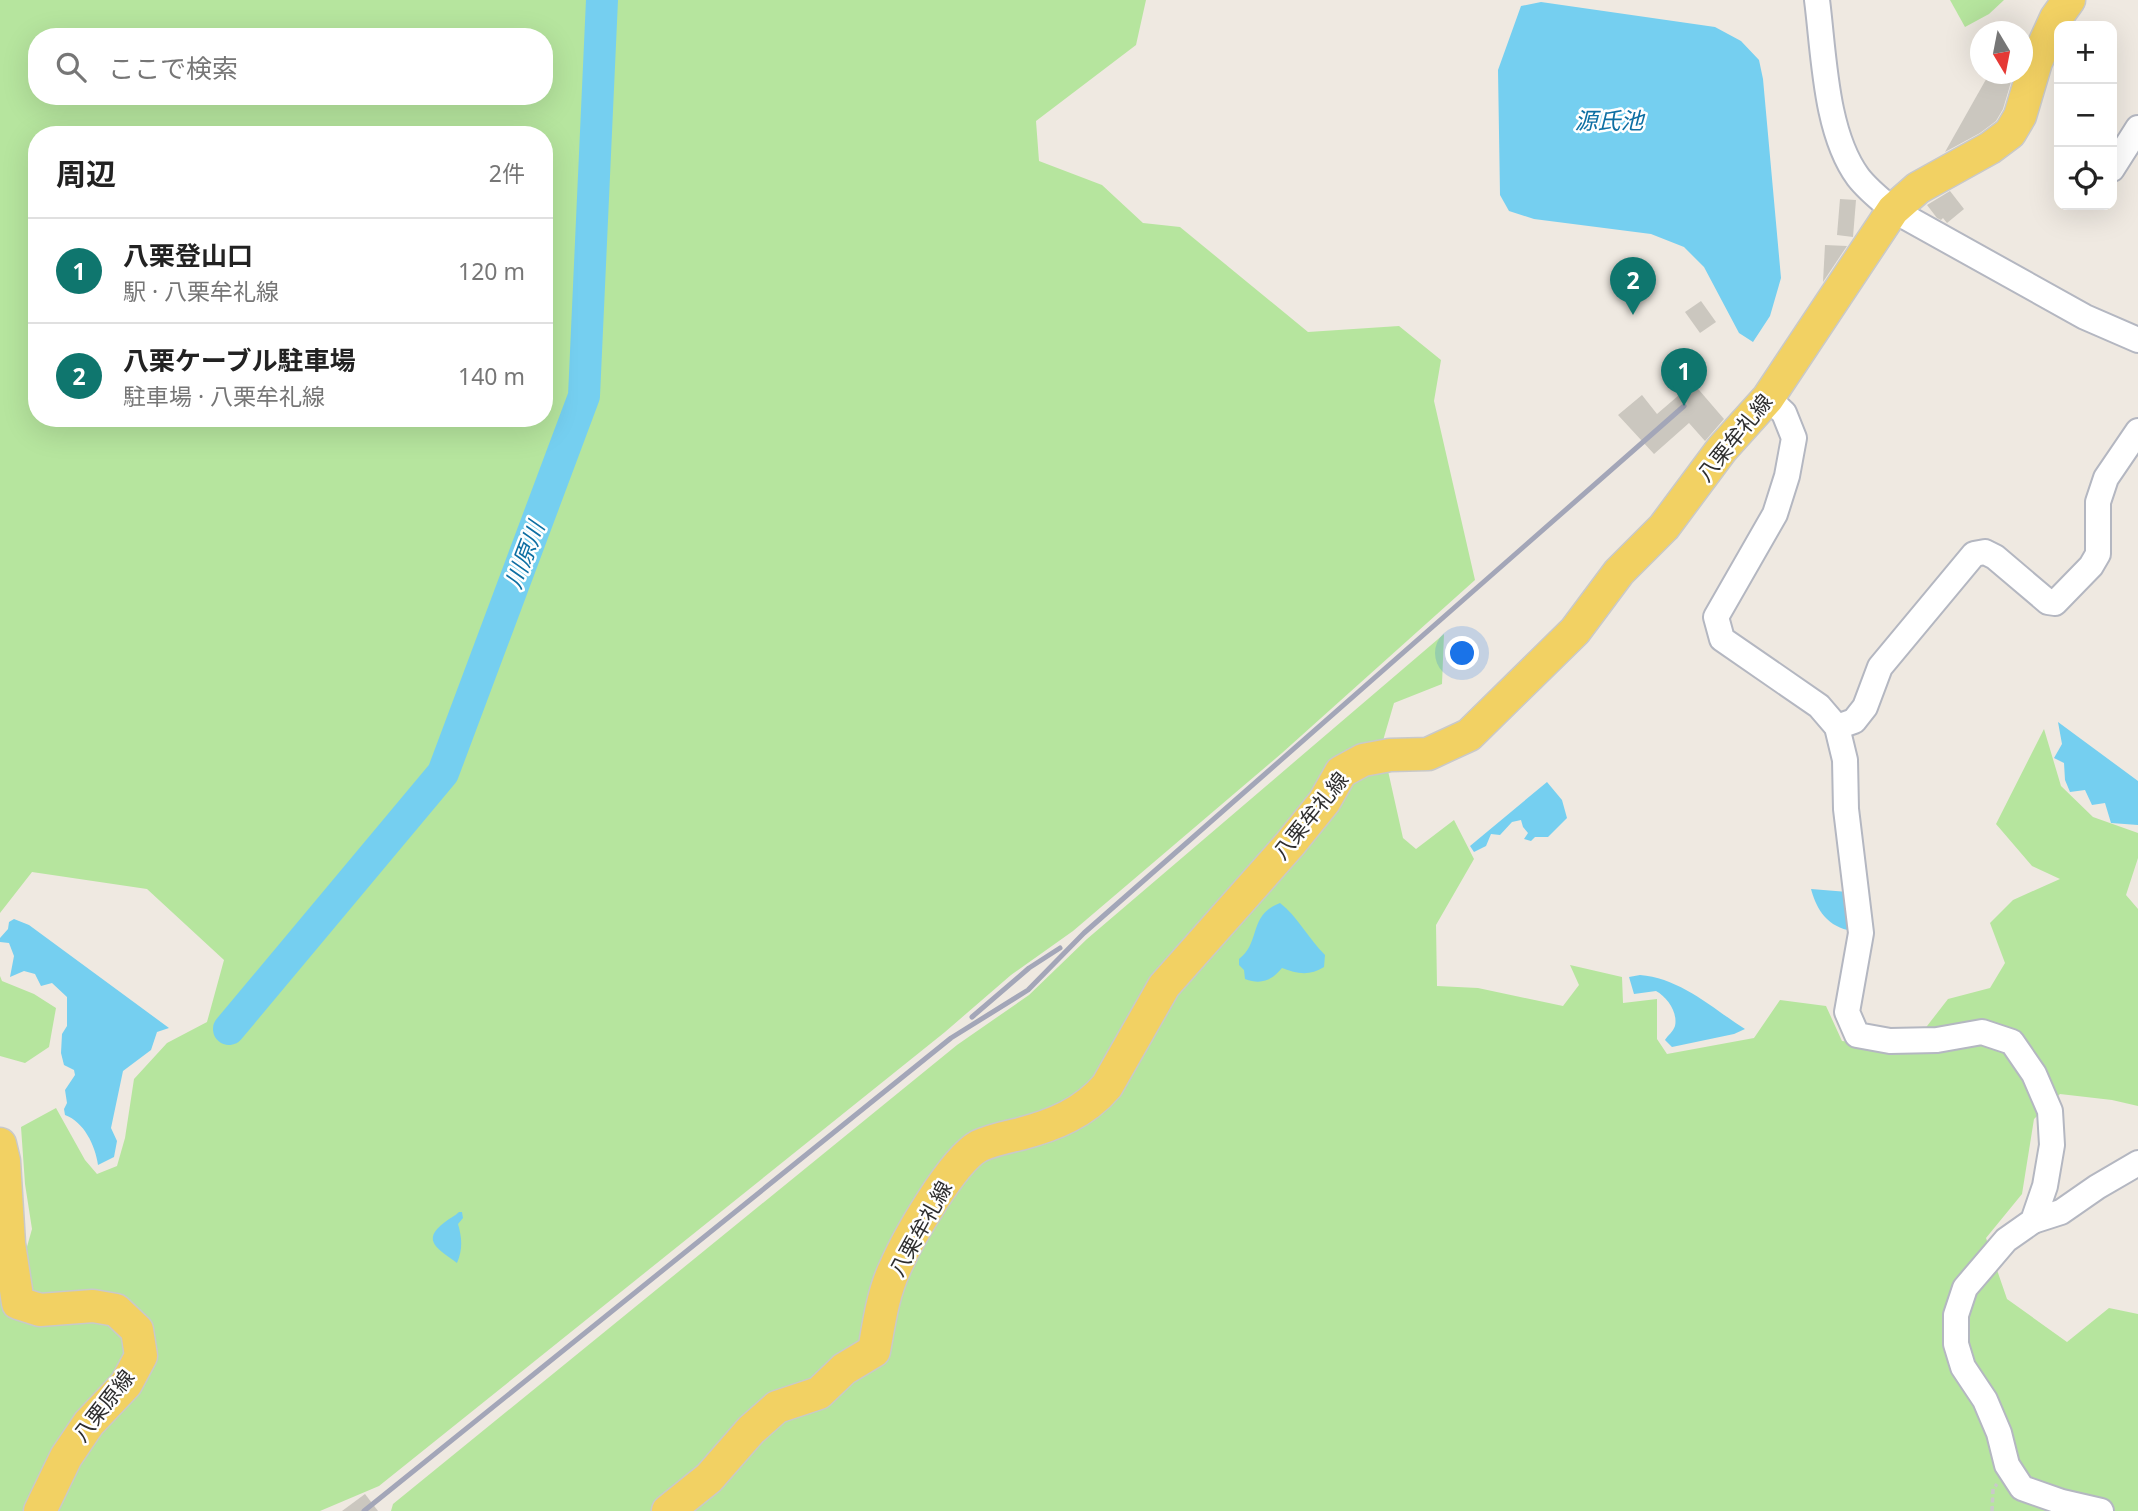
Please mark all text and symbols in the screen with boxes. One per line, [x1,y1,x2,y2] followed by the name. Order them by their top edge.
[1970,21,2033,84] north arrow
[2054,21,2117,210] map controls
[2054,21,2117,84] button: +
[28,28,553,105] search box
[52,48,90,86] icon: search
[108,50,238,86] text: ここで検索
[2054,84,2117,147] button: −
[1575,104,1646,136] water label: 源氏池
[2054,147,2117,210] button: locate
[56,153,116,194] text: 周辺
[489,157,525,189] text: 2件
[123,237,253,273] text: 八栗登山口
[72,255,86,287] text: 1
[458,255,525,287] text: 120 m
[1610,257,1656,315] pin: 2
[123,275,279,307] text: 駅 · 八栗牟礼線
[123,342,355,378] text: 八栗ケーブル駐車場
[1661,348,1707,406] pin: 1
[72,360,86,392] text: 2
[458,360,525,392] text: 140 m
[123,380,325,412] text: 駐車場 · 八栗牟礼線
[1690,388,1778,487] street label: 八栗牟礼線
[497,514,552,593] water label: 川原川
[1445,636,1479,670] your location
[1266,766,1354,865] street label: 八栗牟礼線
[882,1176,958,1281] street label: 八栗牟礼線
[66,1364,140,1447] street label: 八栗原線

